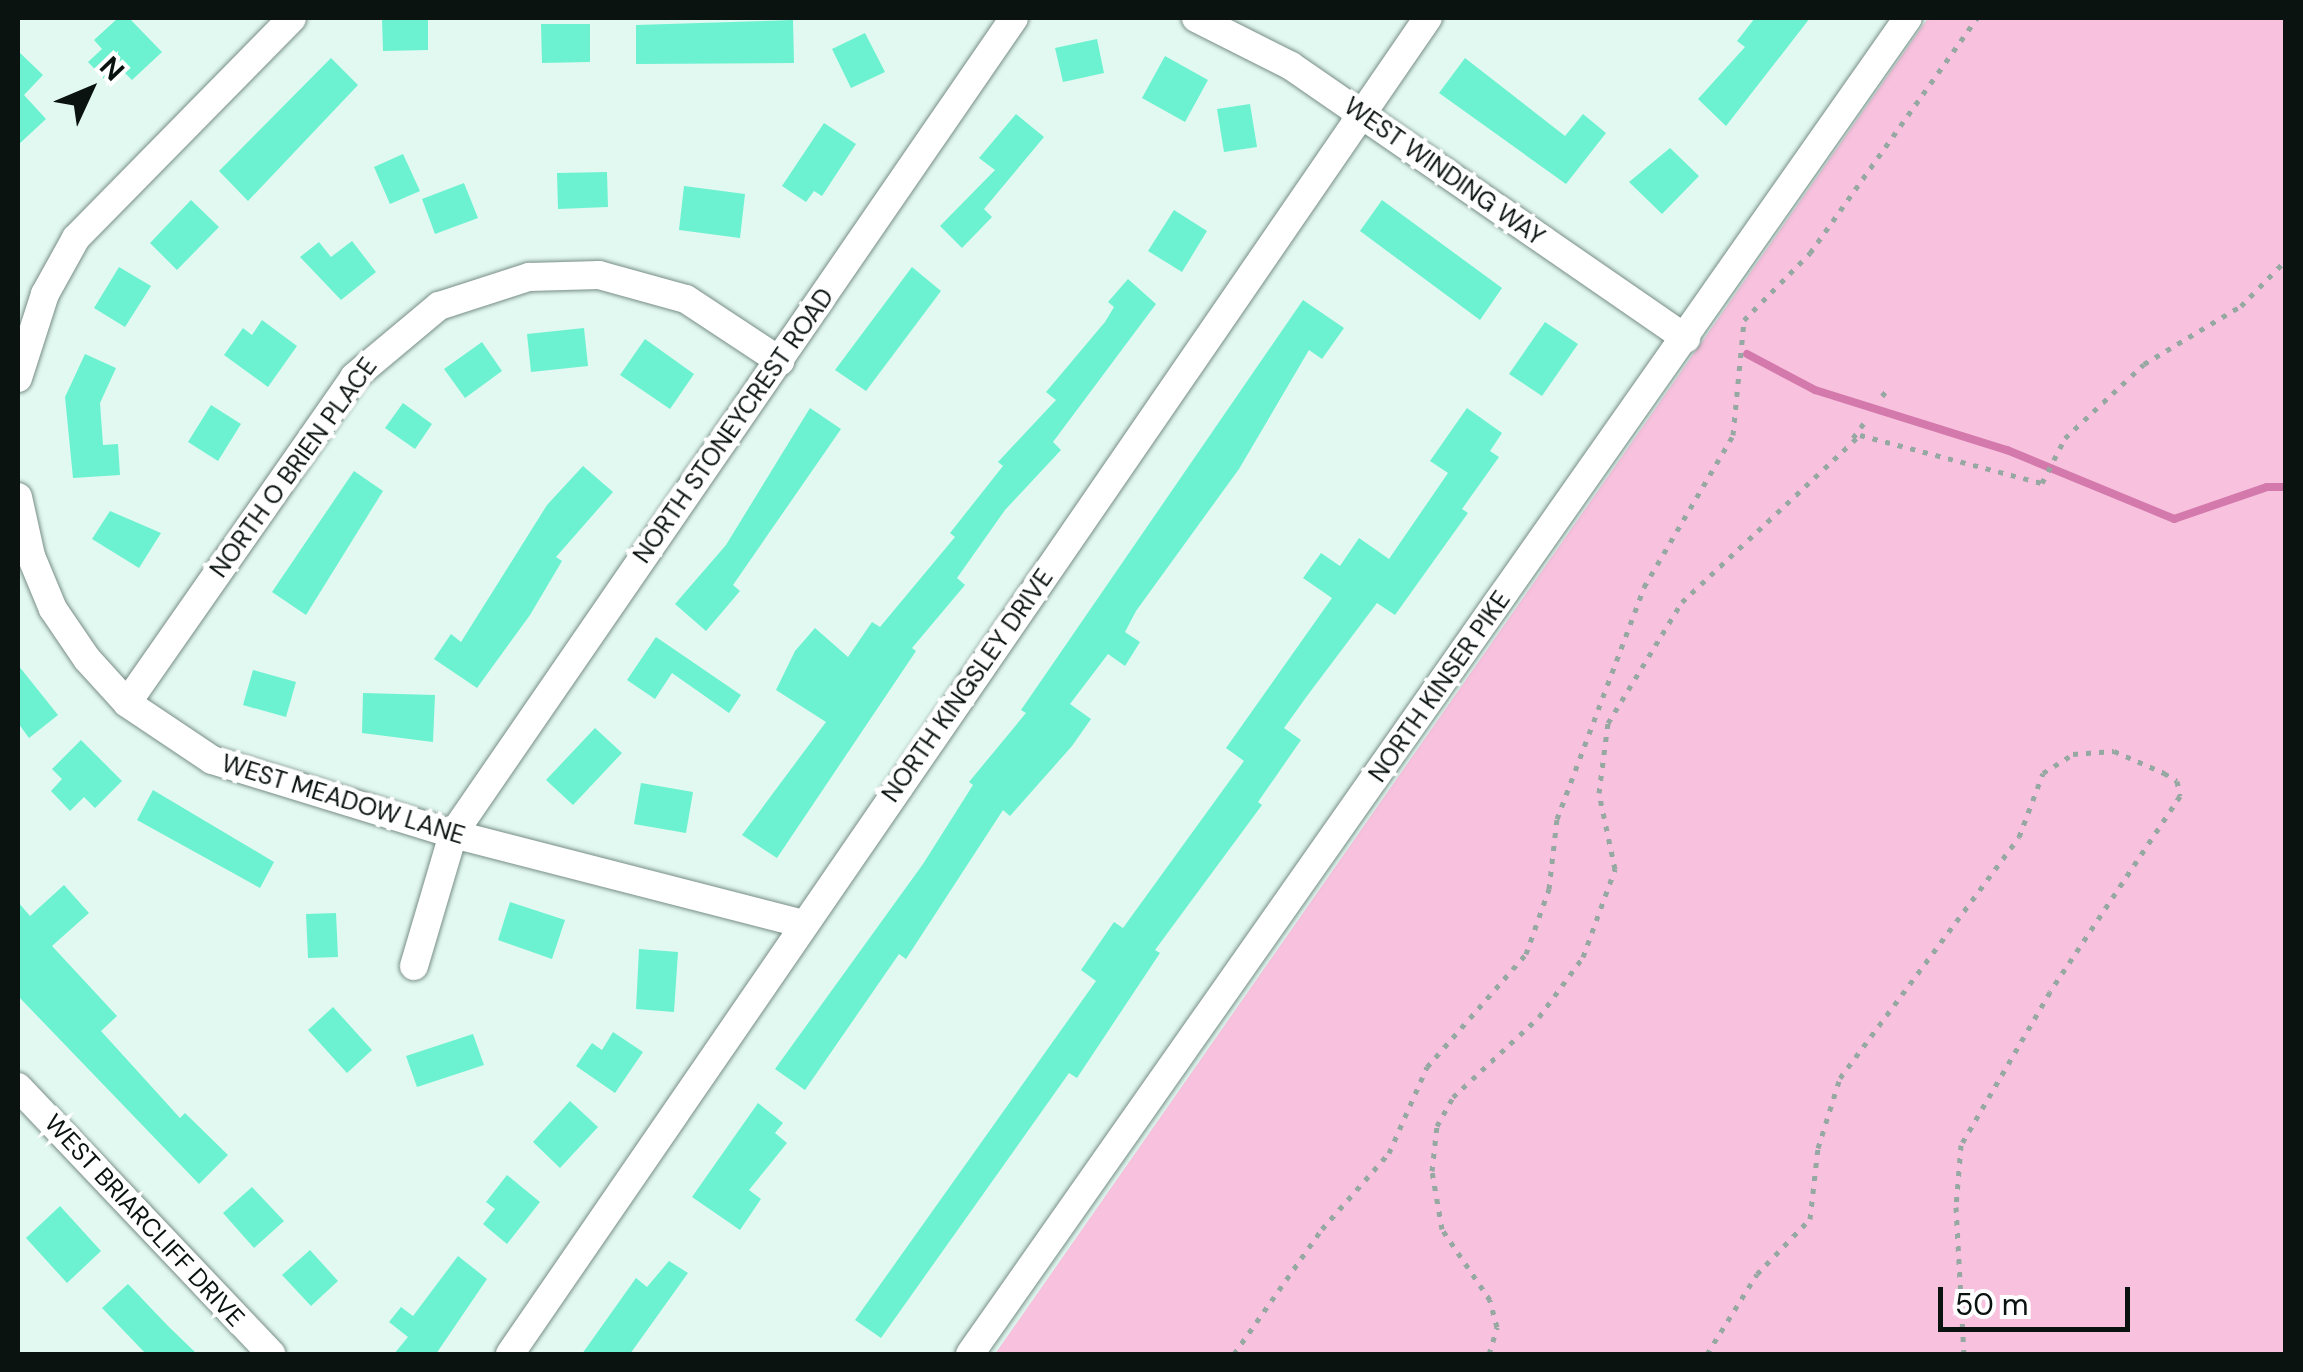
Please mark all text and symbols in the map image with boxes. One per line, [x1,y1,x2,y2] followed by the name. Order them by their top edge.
[40,40,140,140] north arrow
[92,49,132,89] text: N
[1338,91,1550,253] street label: WEST WINDING WAY
[627,283,841,569] street label: NORTH STONEYCREST ROAD
[204,352,384,584] street label: NORTH O BRIEN PLACE
[876,564,1060,808] street label: NORTH KINGSLEY DRIVE
[1363,586,1517,788] street label: NORTH KINSER PIKE
[218,749,468,851] street label: WEST MEADOW LANE
[38,1109,250,1333] street label: WEST BRIARCLIFF DRIVE
[1943,1267,2136,1329] scale bar
[1955,1285,2029,1324] text: 50 m

